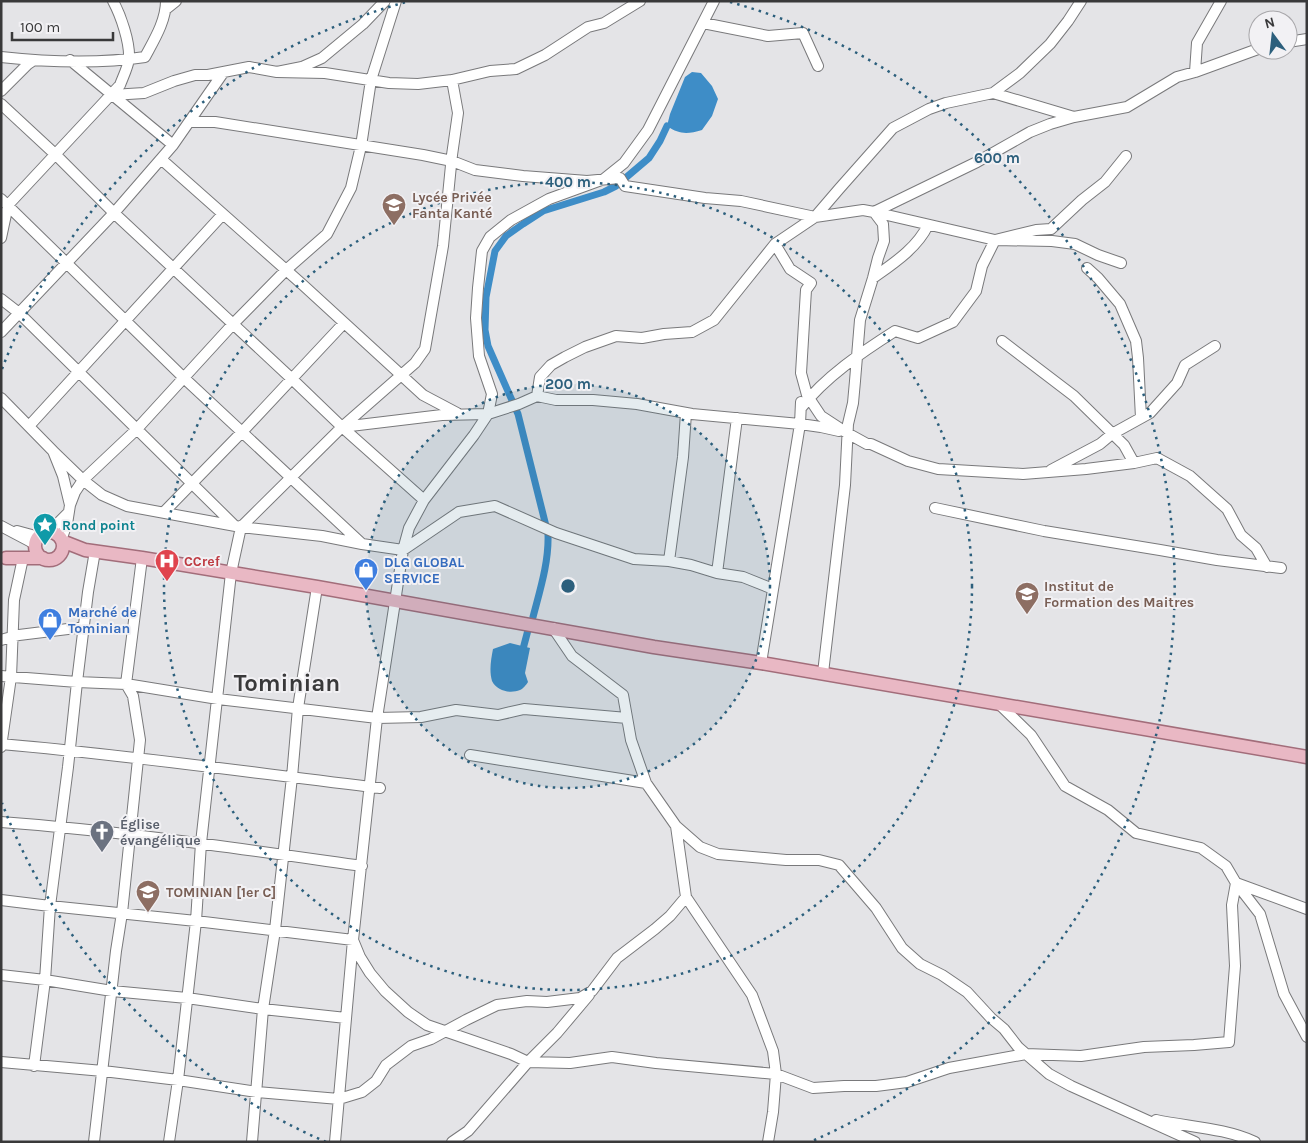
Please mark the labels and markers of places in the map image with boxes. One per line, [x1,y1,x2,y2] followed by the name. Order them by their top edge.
[412,189,493,222] place label: Lycée Privée Fanta Kanté
[381,192,407,226] school or university icon: Lycée Privée Fanta Kanté
[32,512,58,546] place icon: Rond point
[62,517,136,534] place label: Rond point
[154,548,180,582] hospital icon: CCref
[184,553,221,570] place label: CCref
[384,554,464,587] place label: DLG GLOBAL SERVICE
[353,557,379,591] shop icon: DLG GLOBAL SERVICE
[559,577,577,595] centre of rings
[1044,578,1194,611] place label: Institut de Formation des Maitres
[1014,581,1040,615] school or university icon: Institut de Formation des Maitres
[68,604,137,637] place label: Marché de Tominian
[37,607,63,641] shop icon: Marché de Tominian
[120,815,201,849] place label: Église évangélique
[89,819,115,853] church icon: Église évangélique
[135,879,161,913] school or university icon: TOMINIAN [1er C]
[166,884,276,901] place label: TOMINIAN [1er C]

